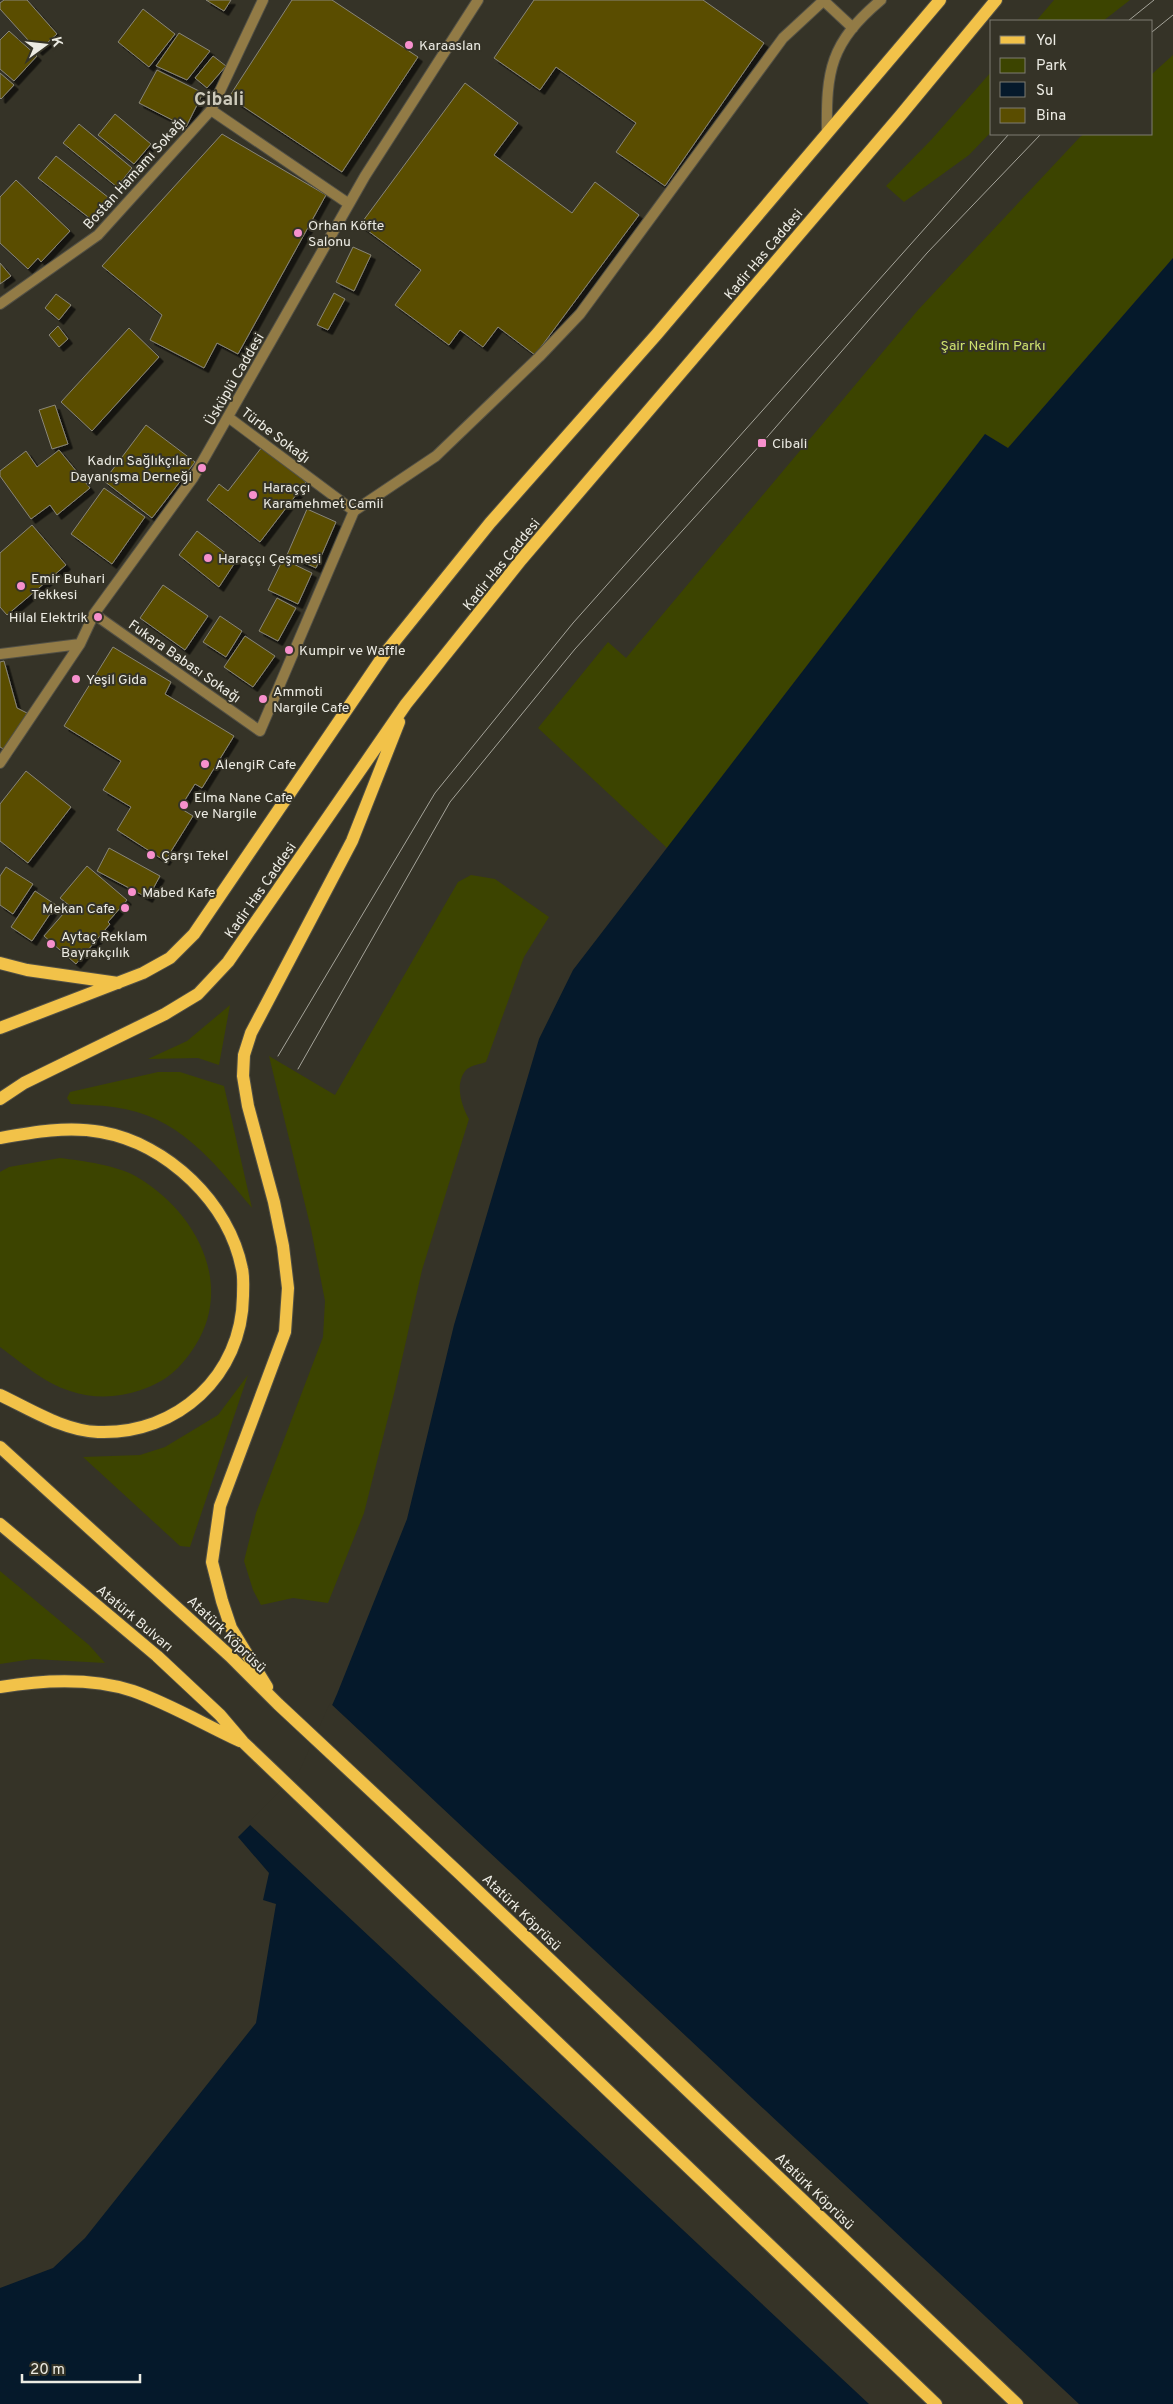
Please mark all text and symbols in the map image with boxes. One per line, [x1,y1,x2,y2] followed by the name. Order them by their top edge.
[20,20,70,70] north arrow
[990,20,1153,135] legend
[1036,32,1057,51] text: Yol
[47,35,66,49] text: K
[419,38,481,55] place label: Karaaslan
[403,39,415,51] marker: Karaaslan
[1036,57,1067,76] text: Park
[1036,82,1053,101] text: Su
[194,88,244,112] district label: Cibali
[1036,107,1066,126] text: Bina
[80,115,190,233] street label: Bostan Hamamı Sokağı
[721,206,807,304] street label: Kadir Has Caddesi
[308,218,384,251] place label: Orhan Köfte Salonu
[292,227,304,239] marker: Orhan Köfte Salonu
[201,330,269,429] street label: Üsküplü Caddesi
[941,338,1045,355] park label: Şair Nedim Parkı
[237,405,313,468] street label: Türbe Sokağı
[772,436,807,453] place label: Cibali
[756,437,768,449] marker: Cibali
[70,453,193,486] place label: Kadın Sağlıkçılar Dayanışma Derneği
[196,462,208,474] marker: Kadın Sağlıkçılar Dayanışma Derneği
[263,480,384,513] place label: Haraççı Karamehmet Camii
[247,489,259,501] marker: Haraççı Karamehmet Camii
[460,516,544,614] street label: Kadir Has Caddesi
[218,551,321,568] place label: Haraççı Çeşmesi
[202,552,214,564] marker: Haraççı Çeşmesi
[31,571,105,604] place label: Emir Buhari Tekkesi
[15,580,27,592] marker: Emir Buhari Tekkesi
[9,610,88,627] place label: Hilal Elektrik
[92,611,104,623] marker: Hilal Elektrik
[125,617,244,707] street label: Fukara Babası Sokağı
[299,643,405,660] place label: Kumpir ve Waffle
[283,644,295,656] marker: Kumpir ve Waffle
[86,672,147,689] place label: Yeşil Gida
[70,673,82,685] marker: Yeşil Gida
[273,684,349,717] place label: Ammoti Nargile Cafe
[257,693,269,705] marker: Ammoti Nargile Cafe
[215,757,296,774] place label: AlengiR Cafe
[199,758,211,770] marker: AlengiR Cafe
[194,790,293,823] place label: Elma Nane Cafe ve Nargile
[178,799,190,811] marker: Elma Nane Cafe ve Nargile
[222,840,301,942] street label: Kadir Has Caddesi
[161,848,228,865] place label: Çarşı Tekel
[145,849,157,861] marker: Çarşı Tekel
[142,885,215,902] place label: Mabed Kafe
[126,886,138,898] marker: Mabed Kafe
[42,901,115,918] place label: Mekan Cafe
[119,902,131,914] marker: Mekan Cafe
[61,929,147,962] place label: Aytaç Reklam Bayrakçılık
[45,938,57,950] marker: Aytaç Reklam Bayrakçılık
[92,1582,176,1656] street label: Atatürk Bulvarı
[183,1593,269,1677] street label: Atatürk Köprüsü
[478,1871,564,1955] street label: Atatürk Köprüsü
[771,2150,857,2234] street label: Atatürk Köprüsü
[22,2352,140,2384] scale bar
[30,2361,65,2380] text: 20 m

